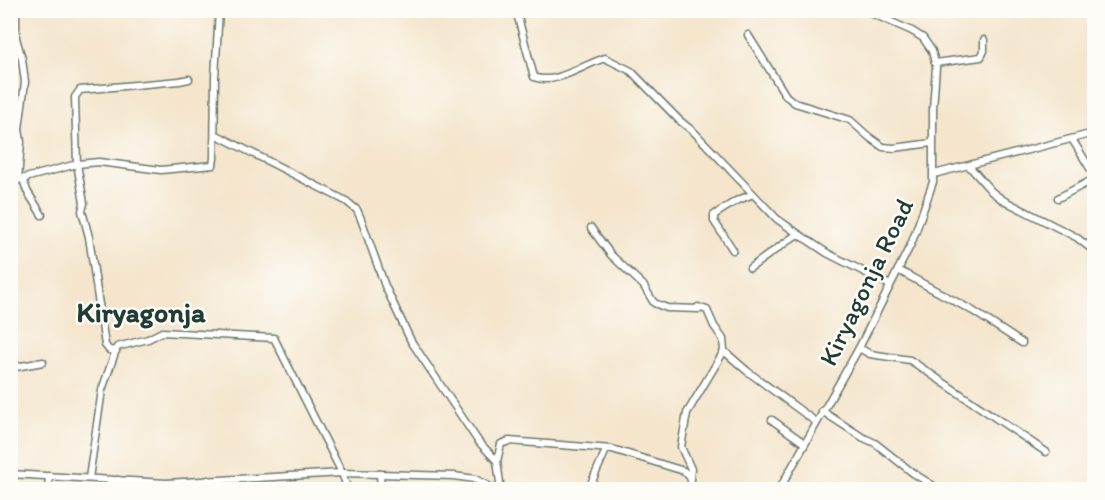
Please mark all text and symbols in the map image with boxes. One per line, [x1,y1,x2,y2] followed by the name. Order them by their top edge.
[812,193,920,371] street label: Kiryagonja Road
[77,295,206,329] district label: Kiryagonja

